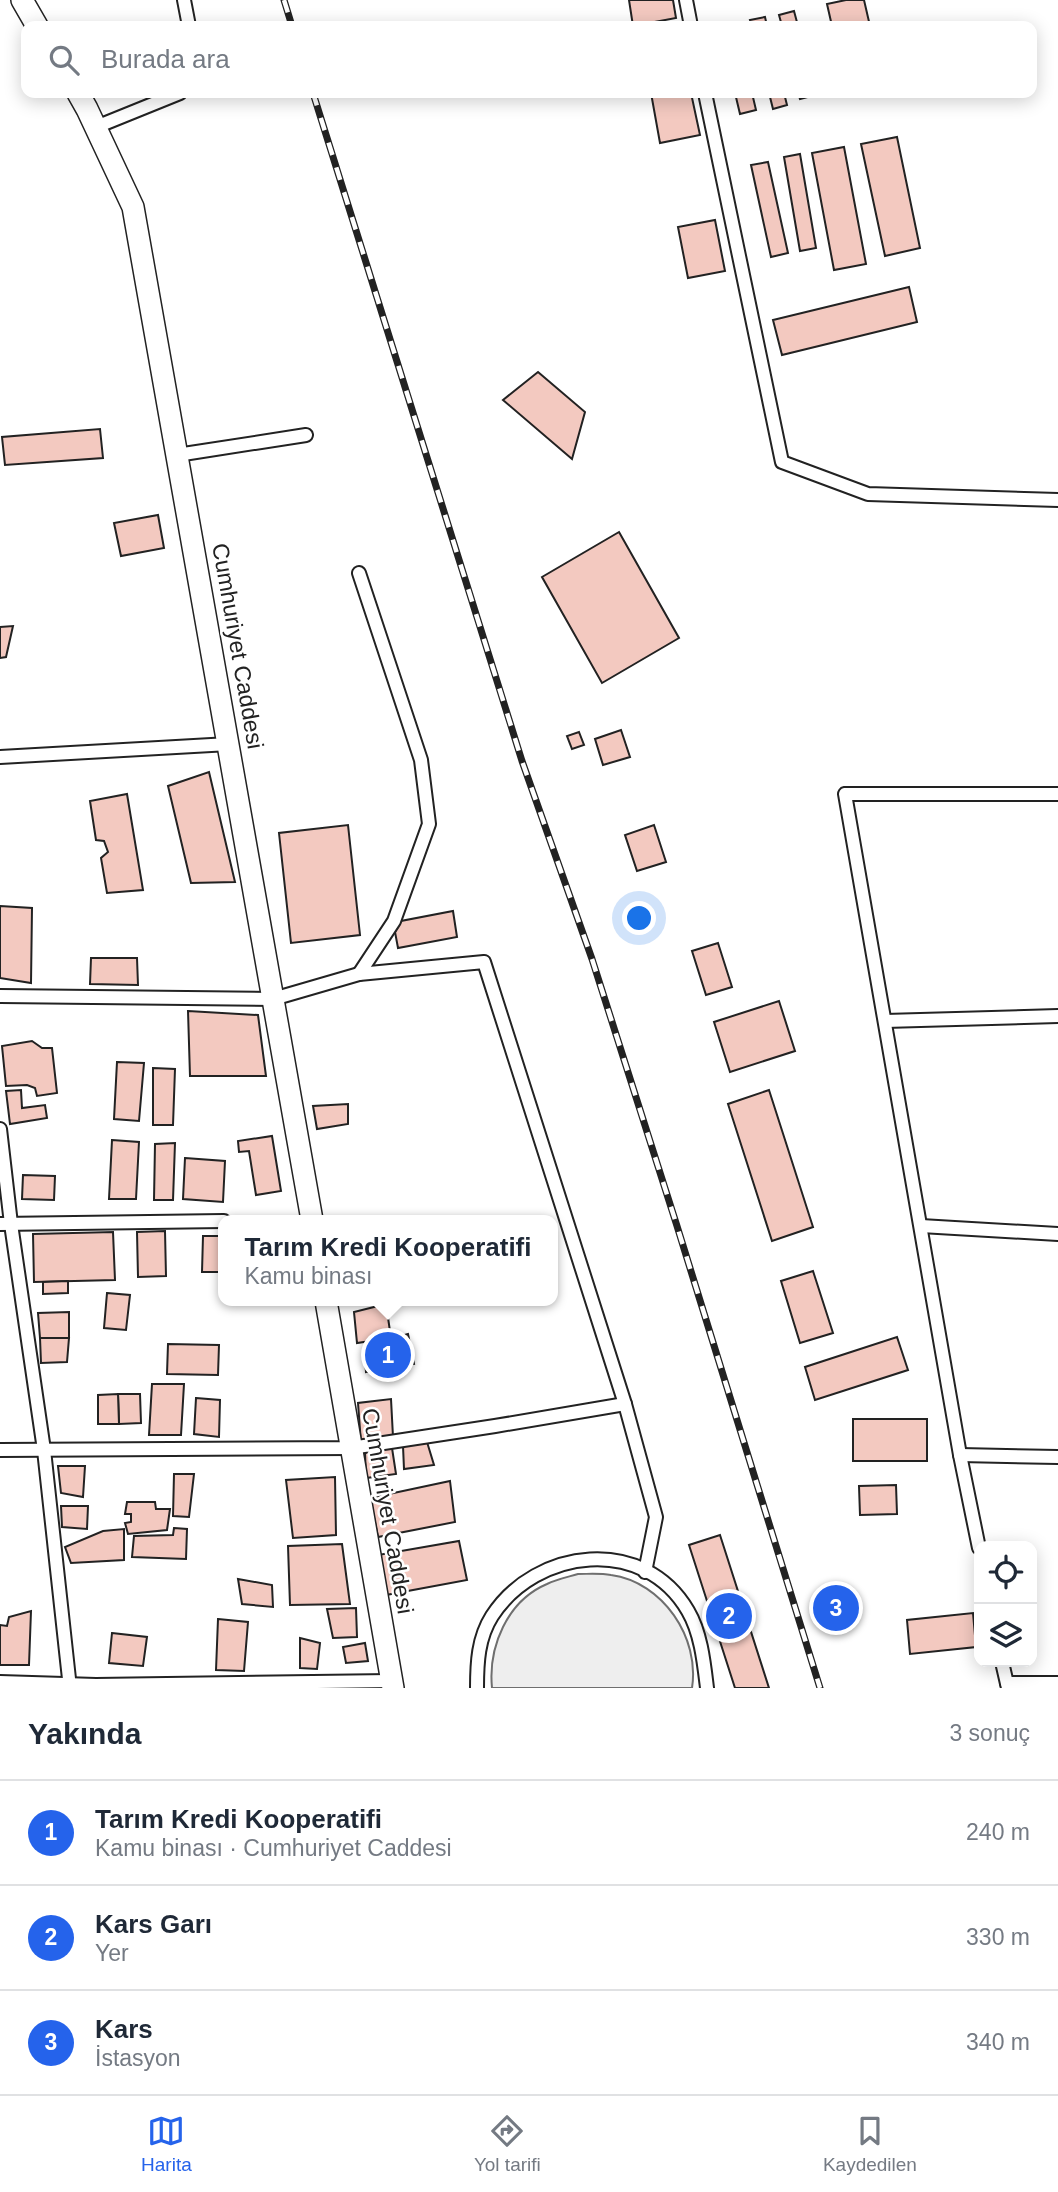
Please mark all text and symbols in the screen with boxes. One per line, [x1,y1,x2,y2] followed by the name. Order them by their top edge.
[21,21,1037,98] search box
[45,41,83,79] icon: search
[101,44,230,74] text: Burada ara
[207,541,269,751] street label: Cumhuriyet Caddesi
[622,901,656,935] your location
[218,1215,558,1306] popup
[244,1232,532,1262] text: Tarım Kredi Kooperatifi
[244,1263,372,1289] text: Kamu binası
[365,1329,411,1381] pin: 1
[357,1406,419,1616] street label: Cumhuriyet Caddesi
[974,1541,1037,1667] map controls
[974,1541,1037,1604] button: locate
[813,1582,859,1634] pin: 3
[706,1590,752,1642] pin: 2
[974,1604,1037,1667] button: layers
[28,1717,141,1750] text: Yakında
[949,1720,1030,1746] text: 3 sonuç
[95,1804,382,1834] text: Tarım Kredi Kooperatifi
[45,1819,57,1845] text: 1
[966,1819,1030,1845] text: 240 m
[95,1835,452,1861] text: Kamu binası · Cumhuriyet Caddesi
[95,1909,212,1939] text: Kars Garı
[45,1924,57,1950] text: 2
[966,1924,1030,1950] text: 330 m
[95,1940,129,1966] text: Yer
[95,2014,153,2044] text: Kars
[45,2029,57,2055] text: 3
[966,2029,1030,2055] text: 340 m
[95,2045,181,2071] text: İstasyon
[141,2112,192,2176] tab: Harita
[474,2112,541,2176] tab: Yol tarifi
[823,2112,917,2176] tab: Kaydedilen

